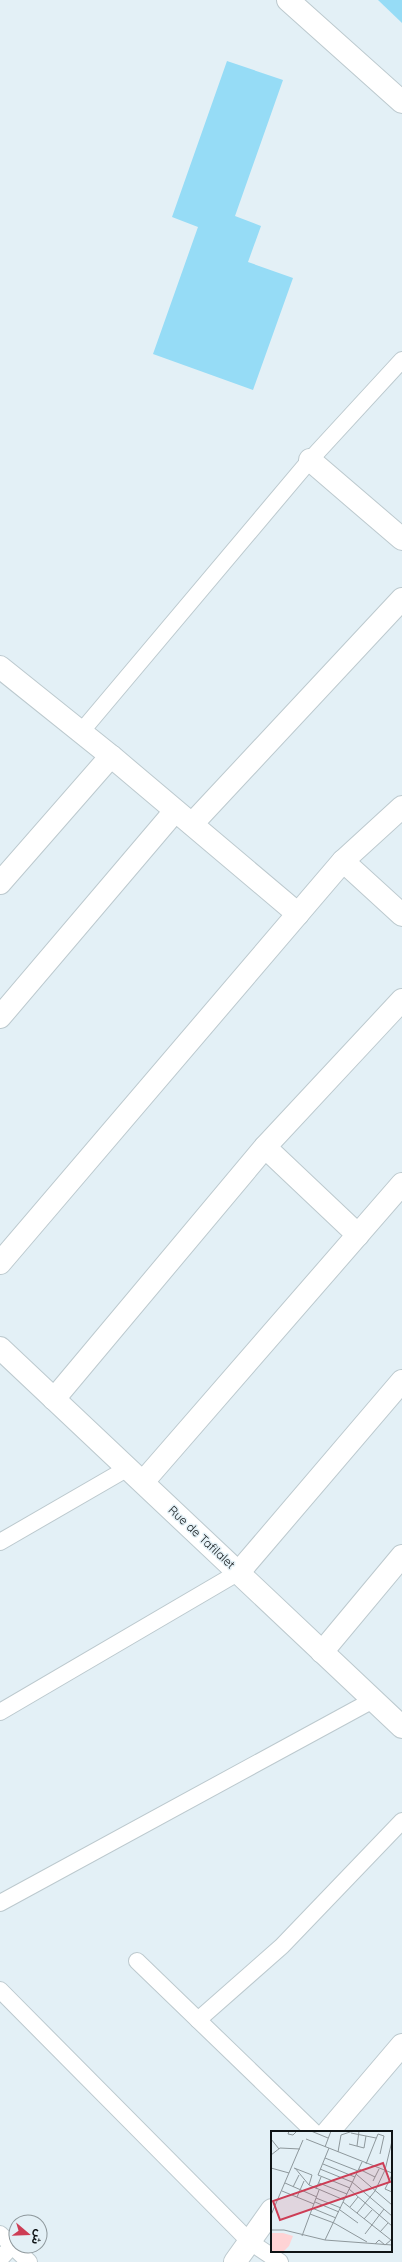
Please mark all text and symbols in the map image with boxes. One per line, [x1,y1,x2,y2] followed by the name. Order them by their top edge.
[165,1502,239,1572] street label: Rue de Tafilalet
[271,2131,392,2252] inset map
[8,2214,48,2254] north arrow
[28,2228,47,2247] text: ش

